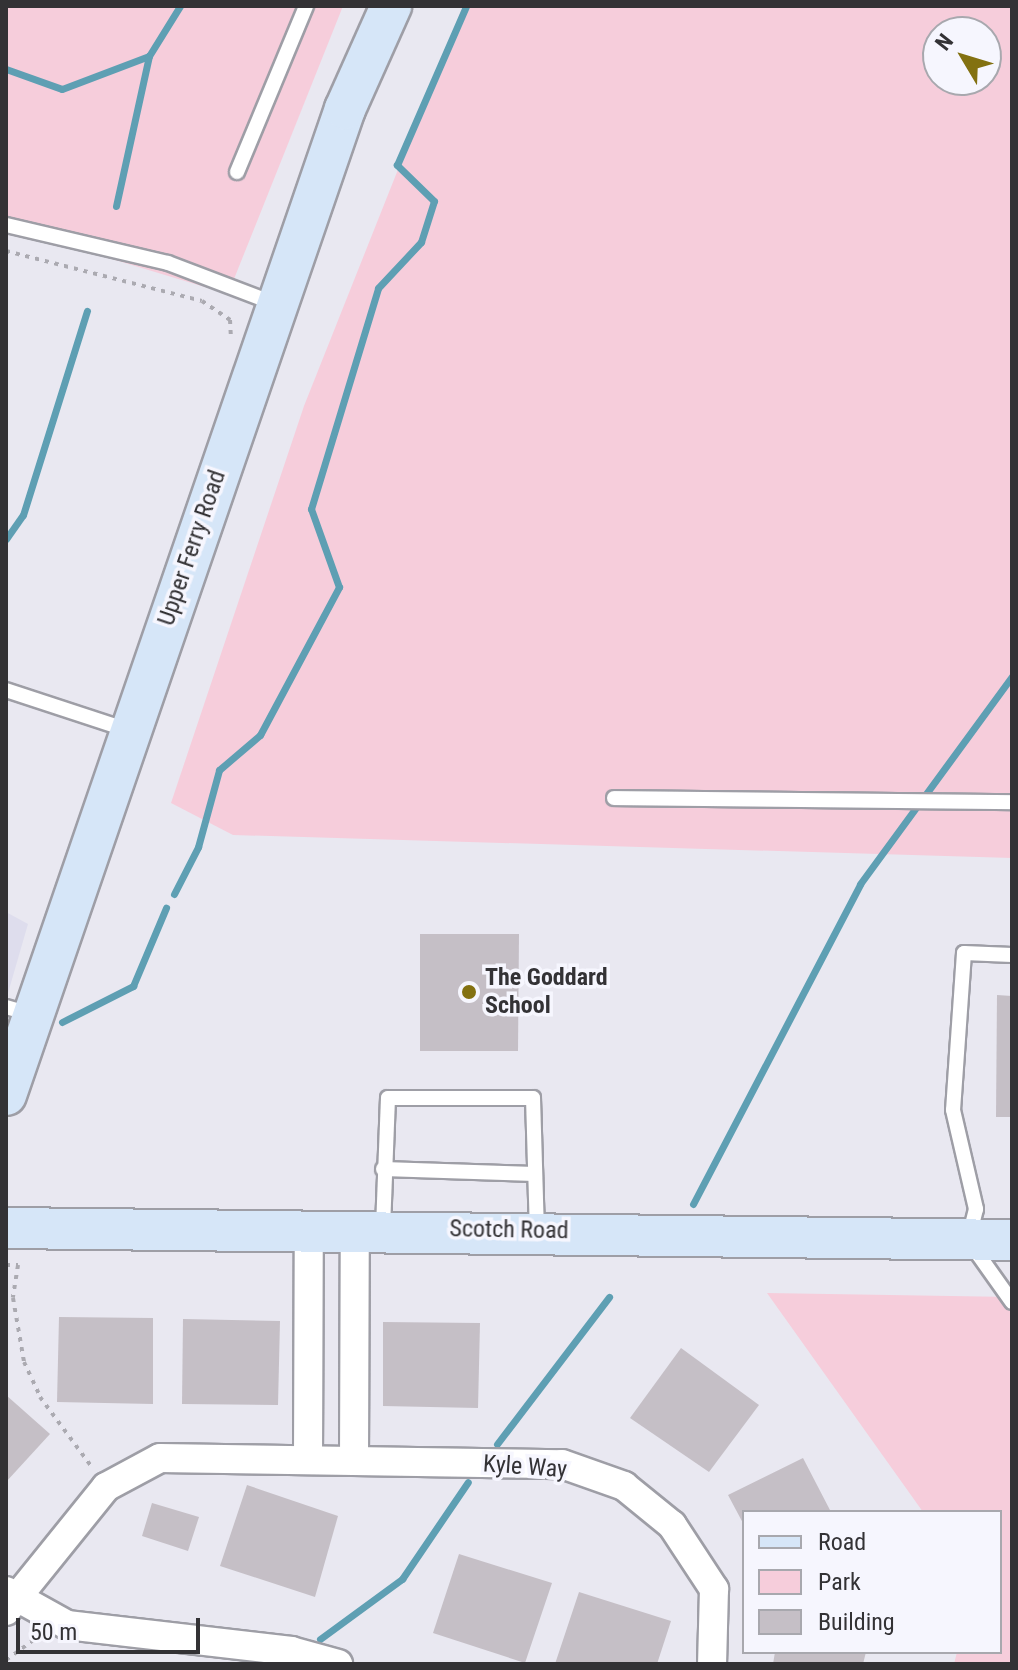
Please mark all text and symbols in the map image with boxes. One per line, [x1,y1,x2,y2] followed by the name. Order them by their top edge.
[922,16,1002,96] north arrow
[930,29,958,55] text: N
[152,467,232,629] street label: Upper Ferry Road
[485,964,608,1020] place label: The Goddard School
[460,983,478,1001] marker: The Goddard School
[449,1215,569,1245] street label: Scotch Road
[482,1450,568,1484] street label: Kyle Way
[742,1510,1002,1654] legend
[818,1528,866,1556] text: Road
[818,1568,861,1596] text: Park
[20,1602,204,1652] scale bar
[818,1608,895,1636] text: Building
[30,1618,77,1646] text: 50 m

